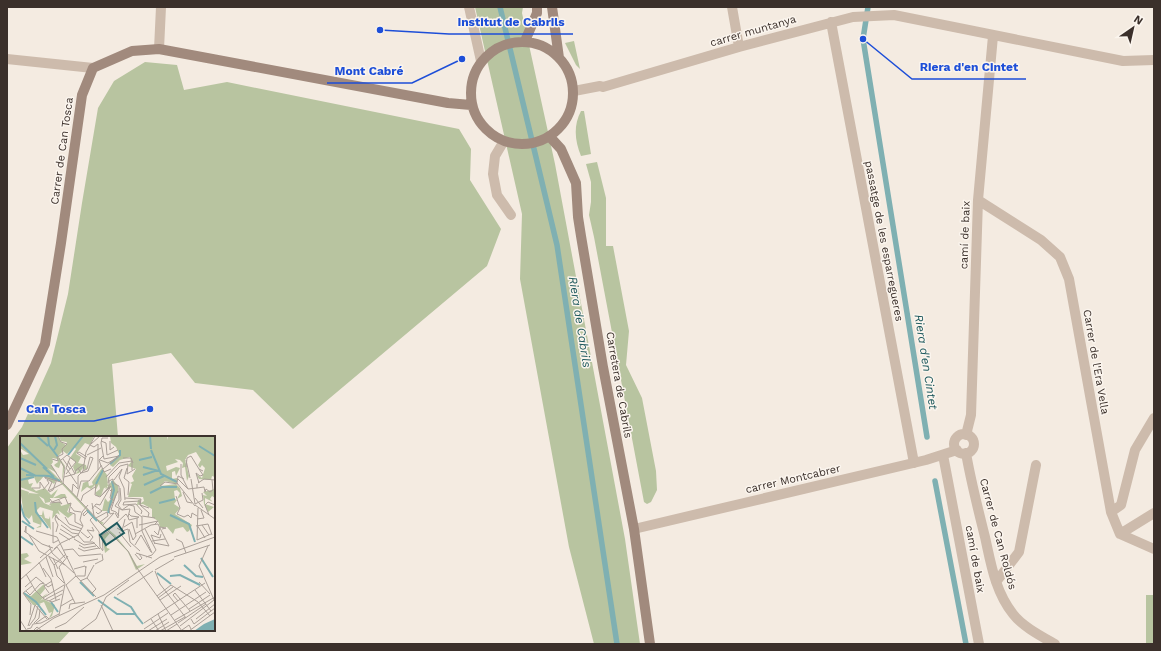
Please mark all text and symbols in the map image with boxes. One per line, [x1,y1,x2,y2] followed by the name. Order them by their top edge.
[1113,8,1153,48] north arrow
[449,10,573,34] callout: Institut de Cabrils
[1131,12,1145,28] text: N
[709,13,797,49] street label: carrer muntanya
[457,15,565,29] text: Institut de Cabrils
[912,55,1026,79] callout: Riera d'en Cintet
[327,59,412,83] callout: Mont Cabré
[920,60,1019,74] text: Riera d'en Cintet
[335,64,403,78] text: Mont Cabré
[48,97,76,205] street label: Carrer de Can Tosca
[862,160,906,323] street label: passatge de les esparregueres
[957,200,973,269] street label: camí de baix
[566,275,594,369] water label: Riera de Cabrils
[1080,309,1112,415] street label: Carrer de l'Era Vella
[912,313,940,411] water label: Riera d'en Cintet
[603,331,635,440] street label: Carretera de Cabrils
[18,397,94,421] callout: Can Tosca
[26,402,86,416] text: Can Tosca
[20,436,215,631] inset map
[744,462,842,496] street label: carrer Montcabrer
[977,477,1019,591] street label: Carrer de Can Roldós
[963,524,987,594] street label: camí de baix

